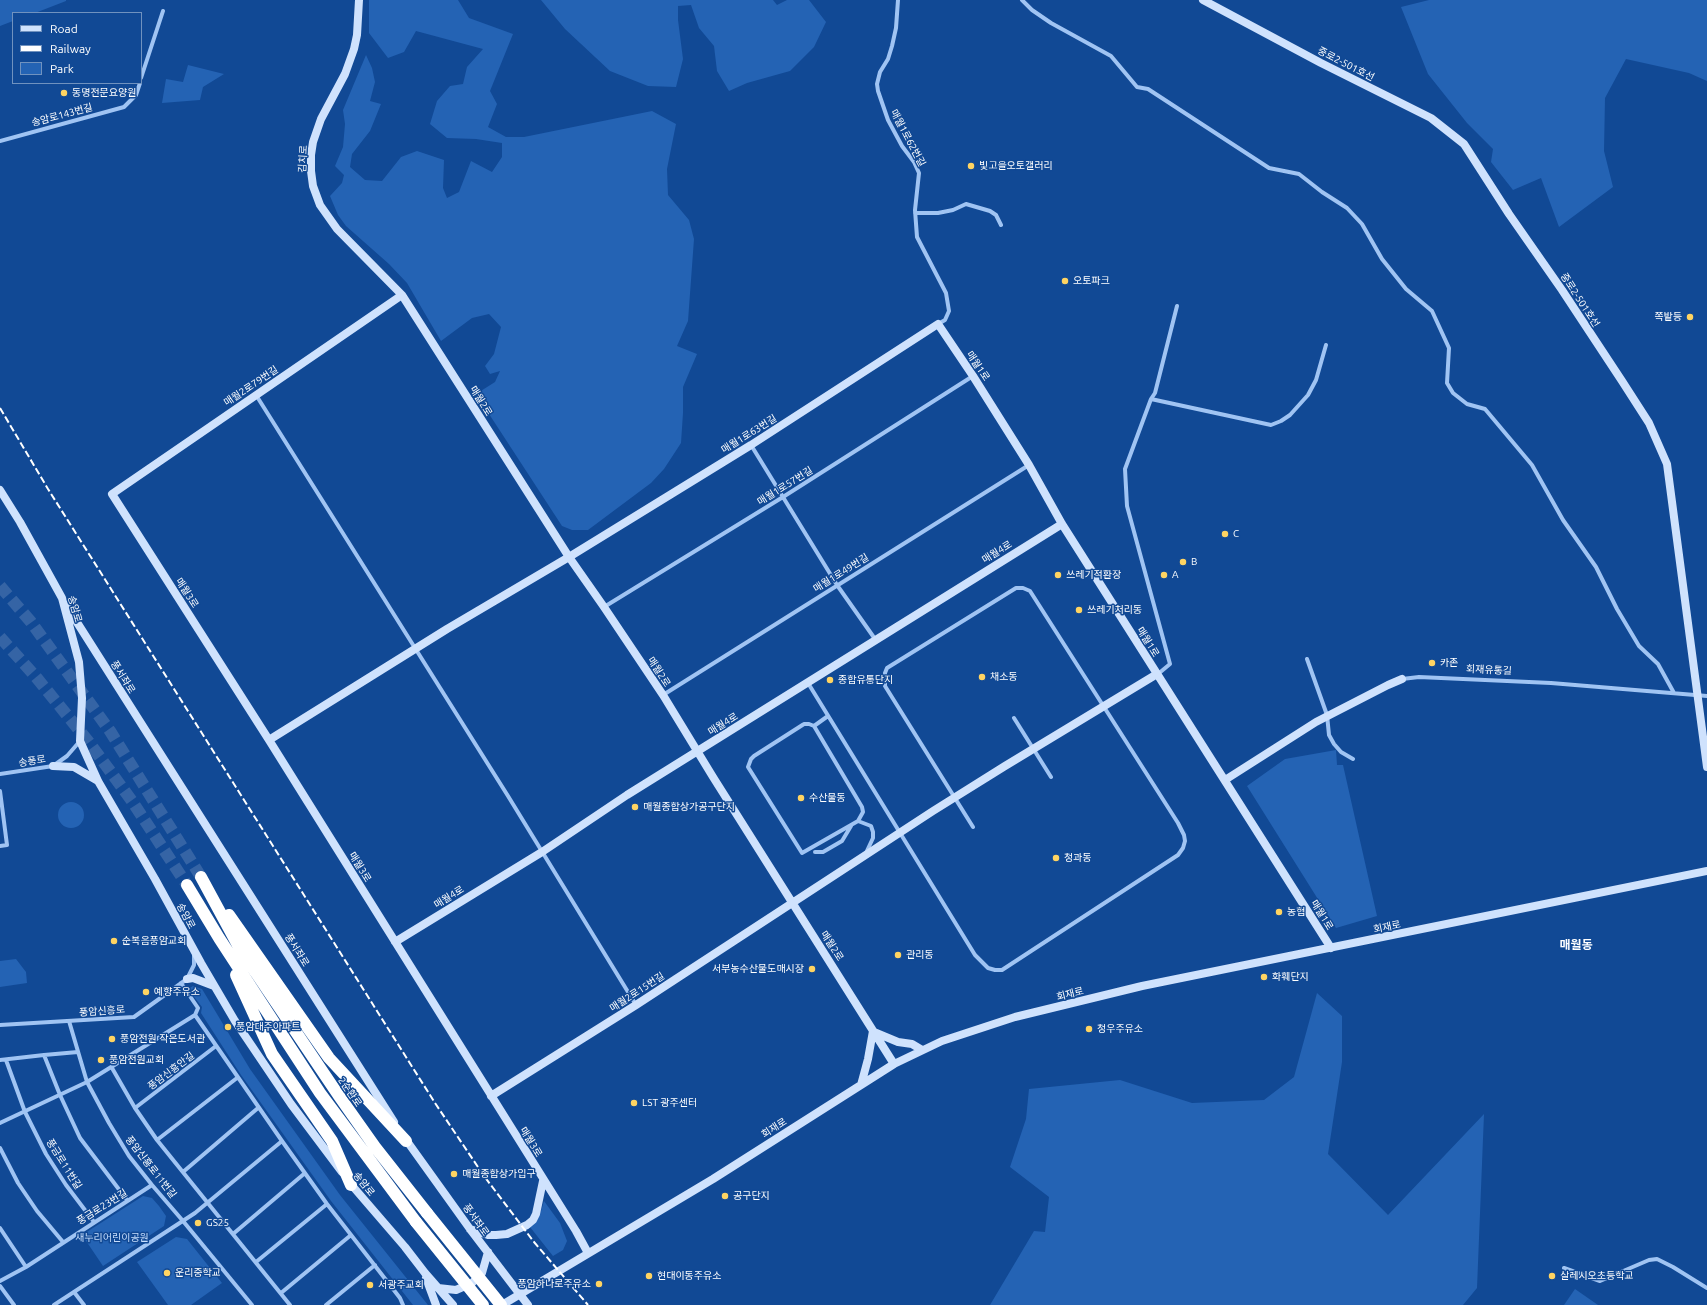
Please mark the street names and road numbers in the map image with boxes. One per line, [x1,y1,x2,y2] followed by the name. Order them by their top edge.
[1316,45,1376,83] street label: 중로2-501호선
[30,101,94,129] street label: 송암로143번길
[888,107,928,169] street label: 매월1로62번길
[296,145,310,173] street label: 김치로
[1558,271,1602,329] street label: 중로2-501호선
[964,349,992,383] street label: 매월1로
[222,363,280,409] street label: 매월2로79번길
[467,384,495,418] street label: 매월2로
[719,412,779,456] street label: 매월1로63번길
[755,464,815,508] street label: 매월1로57번길
[980,538,1014,566] street label: 매월4로
[811,551,871,595] street label: 매월1로49번길
[173,576,201,610] street label: 매월3로
[65,594,85,624] street label: 송암로
[1134,625,1162,659] street label: 매월1로
[645,655,673,689] street label: 매월2로
[108,658,138,696] street label: 풍서좌로
[1466,663,1512,677] street label: 회재유통길
[706,710,740,738] street label: 매월4로
[17,753,47,769] street label: 송풍로
[346,850,374,884] street label: 매월3로
[432,883,466,911] street label: 매월4로
[1308,898,1336,932] street label: 매월1로
[174,901,198,931] street label: 송암로
[1372,918,1402,936] street label: 회재로
[818,929,846,963] street label: 매월2로
[282,931,312,969] street label: 풍서좌로
[607,970,667,1014] street label: 매월2로15번길
[1055,985,1085,1003] street label: 회재로
[79,1003,125,1019] street label: 풍암신흥로
[145,1050,197,1092] street label: 풍암신흥안길
[336,1075,364,1109] street label: 2순환로
[759,1115,789,1141] street label: 회재로
[517,1125,545,1159] street label: 매월3로
[123,1133,179,1201] street label: 풍암신흥로11번길
[44,1137,84,1191] street label: 풍금로11번길
[351,1169,377,1199] street label: 송암로
[75,1187,129,1227] street label: 풍금로23번길
[460,1202,492,1238] street label: 풍서좌로

